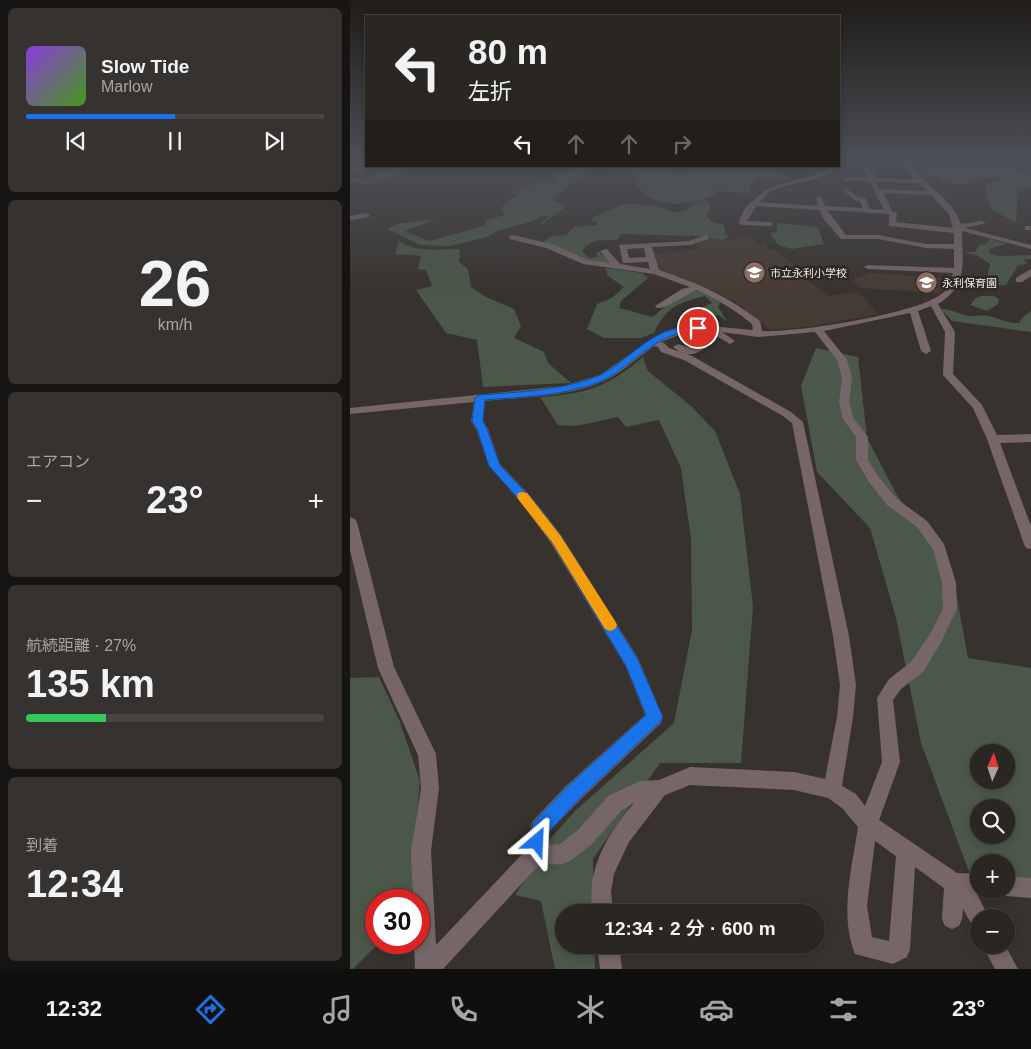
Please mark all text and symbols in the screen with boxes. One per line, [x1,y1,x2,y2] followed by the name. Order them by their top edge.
[468,32,548,71] text: 80 m
[385,35,450,100] icon: left
[101,56,189,77] text: Slow Tide
[101,78,153,95] text: Marlow
[468,79,512,104] text: 左折
[62,127,90,155] icon: previous
[161,127,189,155] icon: pause
[260,127,288,155] icon: next
[509,130,537,158] icon: left
[562,130,590,158] icon: ahead
[615,130,643,158] icon: ahead
[668,130,696,158] icon: right
[139,247,211,320] text: 26
[742,261,766,285] school or university icon: 市立永利小学校
[770,267,847,279] place label: 市立永利小学校
[914,271,938,295] school or university icon: 永利保育園
[942,277,997,289] place label: 永利保育園
[677,307,719,349] pin
[684,314,712,342] icon: arrive
[158,316,192,333] text: km/h
[26,453,90,470] text: エアコン
[146,479,204,521] text: 23°
[26,485,42,516] text: −
[308,485,324,516] text: +
[26,637,136,654] text: 航続距離 · 27%
[26,663,155,705] text: 135 km
[970,744,1015,789] north arrow
[970,744,1015,954] map controls
[970,799,1015,844] button: search
[510,815,562,867] position arrow
[26,837,58,854] text: 到着
[970,854,1015,899] button: +
[26,863,123,905] text: 12:34
[365,889,430,954] speed limit sign: 30
[970,909,1015,954] button: −
[604,918,776,939] text: 12:34 · 2 分 · 600 m
[193,992,228,1027] icon: directions
[320,992,355,1027] icon: music
[446,992,481,1027] icon: phone
[573,992,608,1027] icon: climate
[699,992,734,1027] icon: car
[826,992,861,1027] icon: filters
[46,996,102,1021] text: 12:32
[952,996,985,1021] text: 23°

